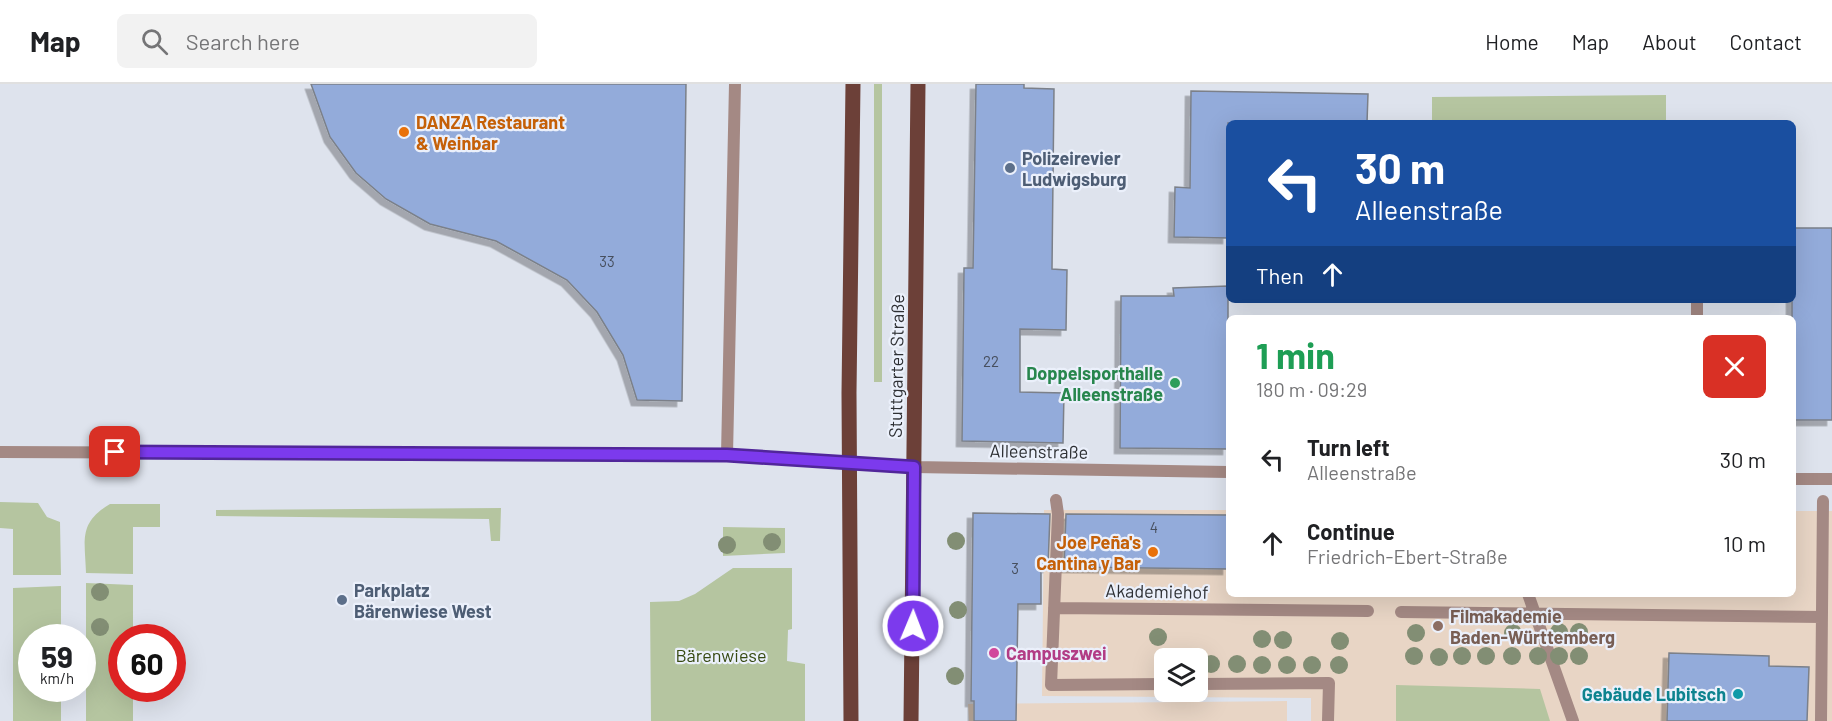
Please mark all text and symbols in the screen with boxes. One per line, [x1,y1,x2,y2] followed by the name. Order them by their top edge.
[117,14,537,68] search box
[30,24,81,58] text: Map
[138,25,171,58] icon: search
[186,28,300,54] text: Search here
[1485,29,1539,54] text: Home
[1572,29,1609,54] text: Map
[1642,29,1697,54] text: About
[1730,29,1802,54] text: Contact
[416,111,565,154] place label: DANZA Restaurant & Weinbar
[397,125,411,139] marker: DANZA Restaurant & Weinbar
[1355,142,1445,192] text: 30 m
[1256,144,1334,222] icon: left
[1022,147,1126,190] place label: Polizeirevier Ludwigsburg
[1003,161,1017,175] marker: Polizeirevier Ludwigsburg
[1355,193,1503,225] text: Alleenstraße
[599,252,615,270] house number: 33
[1316,258,1349,291] icon: ahead
[1256,262,1304,288] text: Then
[884,294,908,438] street label: Stuttgarter Straße
[1256,333,1335,376] text: 1 min
[1703,335,1766,398] button: close
[983,352,999,370] house number: 22
[1026,362,1163,405] place label: Doppelsporthalle Alleenstraße
[1168,376,1182,390] marker: Doppelsporthalle Alleenstraße
[1256,377,1367,401] text: 180 m · 09:29
[89,426,140,477] pin
[1307,434,1390,460] text: Turn left
[98,435,131,468] icon: arrive
[990,439,1088,463] street label: Alleenstraße
[1256,443,1289,476] icon: left
[1720,446,1766,472] text: 30 m
[1307,460,1417,484] text: Alleenstraße
[1150,518,1158,536] house number: 4
[1307,518,1395,544] text: Continue
[1256,527,1289,560] icon: ahead
[1723,530,1766,556] text: 10 m
[1036,531,1141,574] place label: Joe Peña's Cantina y Bar
[1307,544,1508,568] text: Friedrich-Ebert-Straße
[1146,545,1160,559] marker: Joe Peña's Cantina y Bar
[1011,559,1019,577] house number: 3
[354,579,492,622] place label: Parkplatz Bärenwiese West
[1105,579,1209,603] street label: Akademiehof
[335,593,349,607] marker: Parkplatz Bärenwiese West
[881,594,945,658] position arrow
[1450,605,1615,648] place label: Filmakademie Baden-Württemberg
[1431,619,1445,633] marker: Filmakademie Baden-Württemberg
[108,624,186,702] speed limit sign: 60
[41,638,73,674] text: 59
[1006,642,1107,664] place label: Campuszwei
[675,644,767,666] park label: Bärenwiese
[987,646,1001,660] marker: Campuszwei
[1154,648,1208,702] map controls
[1154,648,1208,702] button: layers
[40,669,74,687] text: km/h
[1582,683,1726,705] place label: Gebäude Lubitsch
[1731,687,1745,701] marker: Gebäude Lubitsch

